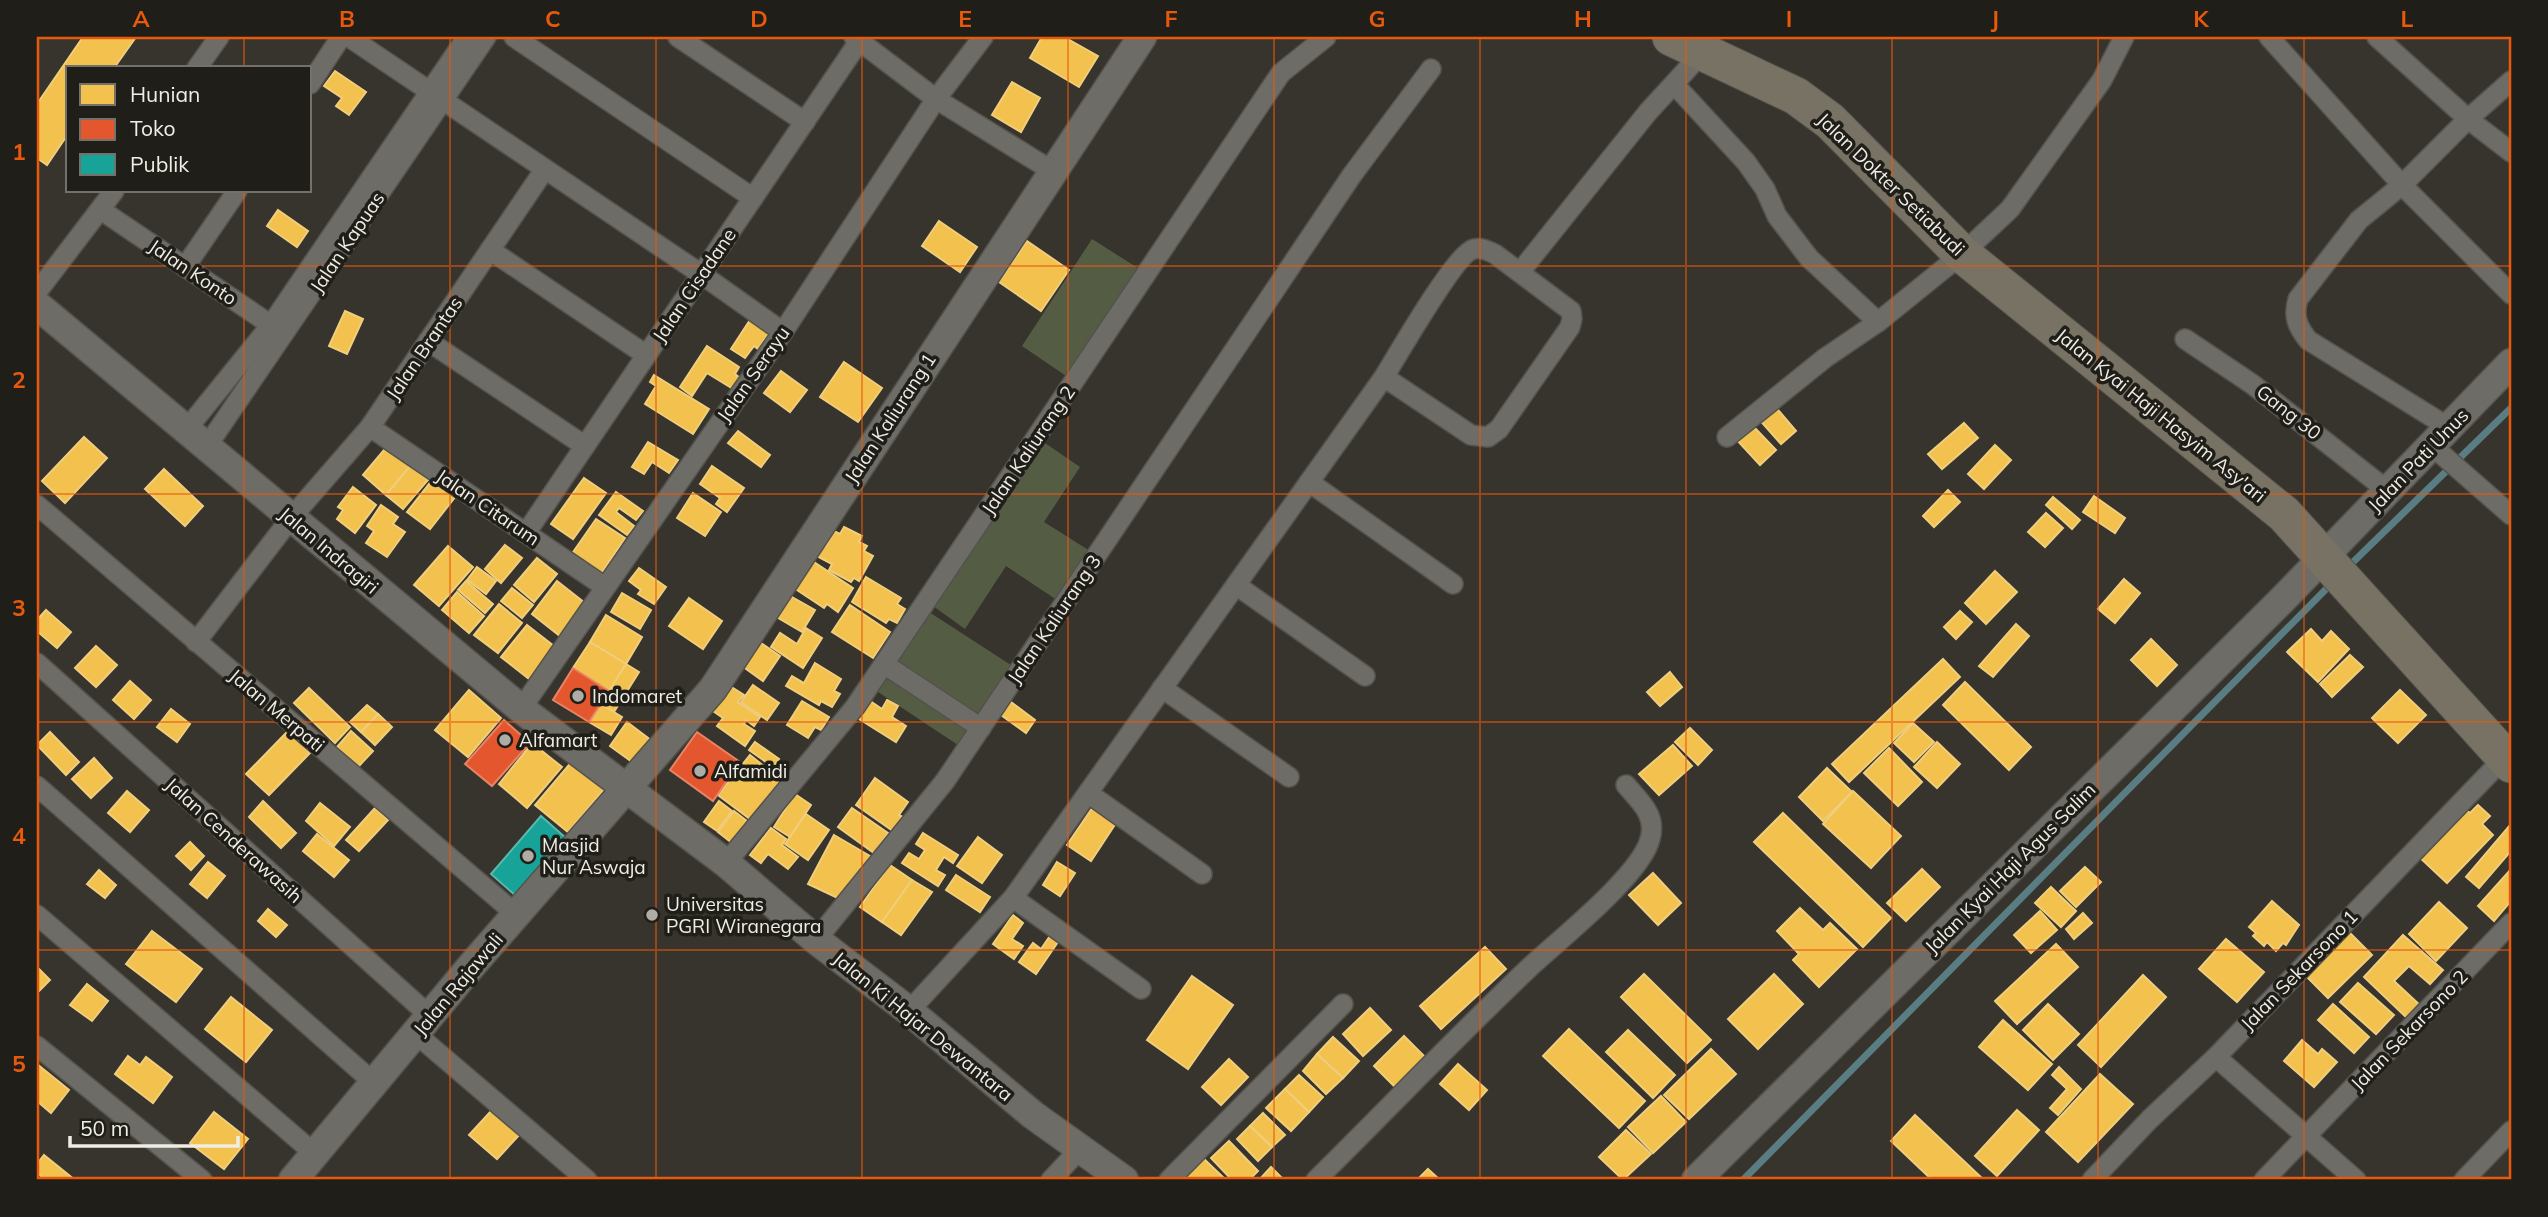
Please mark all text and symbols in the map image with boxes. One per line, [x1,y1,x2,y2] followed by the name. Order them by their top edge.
[132,4,150,33] text: A
[339,4,355,33] text: B
[545,4,561,33] text: C
[750,4,768,33] text: D
[958,4,972,33] text: E
[1164,4,1178,33] text: F
[1368,4,1386,33] text: G
[1574,4,1592,33] text: H
[1786,4,1792,33] text: I
[1991,4,1999,33] text: J
[2193,4,2210,33] text: K
[2401,4,2414,33] text: L
[66,66,312,192] legend
[130,81,200,107] text: Hunian
[1812,107,1970,261] street label: Jalan Dokter Setiabudi
[130,115,176,141] text: Toko
[12,137,26,166] text: 1
[130,151,189,177] text: Publik
[305,187,389,297] street label: Jalan Kapuas
[647,223,741,347] street label: Jalan Cisadane
[144,234,242,310] street label: Jalan Konto
[381,292,467,404] street label: Jalan Brantas
[711,322,795,426] street label: Jalan Serayu
[2051,323,2271,507] street label: Jalan Kyai Haji Hasyim Asy'ari
[839,348,941,488] street label: Jalan Kaliurang 1
[12,365,26,394] text: 2
[2252,379,2326,445] street label: Gang 30
[976,381,1080,519] street label: Jalan Kaliurang 2
[2363,403,2473,517] street label: Jalan Pati Unus
[432,464,544,550] street label: Jalan Citarum
[274,501,384,599] street label: Jalan Indragiri
[1002,550,1106,688] street label: Jalan Kaliurang 3
[12,593,26,622] text: 3
[224,663,330,757] street label: Jalan Merpati
[592,684,682,708] place label: Indomaret
[570,688,586,704] marker: Indomaret
[519,728,598,752] place label: Alfamart
[497,732,513,748] marker: Alfamart
[714,759,787,783] place label: Alfamidi
[692,763,708,779] marker: Alfamidi
[161,772,307,908] street label: Jalan Cenderawasih
[1920,778,2100,958] street label: Jalan Kyai Haji Agus Salim
[12,821,26,850] text: 4
[542,833,646,879] place label: Masjid Nur Aswaja
[520,848,536,864] marker: Masjid Nur Aswaja
[666,892,822,938] place label: Universitas PGRI Wiranegara
[2235,905,2363,1035] street label: Jalan Sekarsono 1
[644,907,660,923] marker: Universitas PGRI Wiranegara
[408,928,508,1040] street label: Jalan Rajawali
[828,946,1018,1106] street label: Jalan Ki Hajar Dewantara
[2345,965,2473,1095] street label: Jalan Sekarsono 2
[12,1049,26,1078] text: 5
[70,1105,238,1149] scale bar
[80,1115,129,1141] text: 50 m

